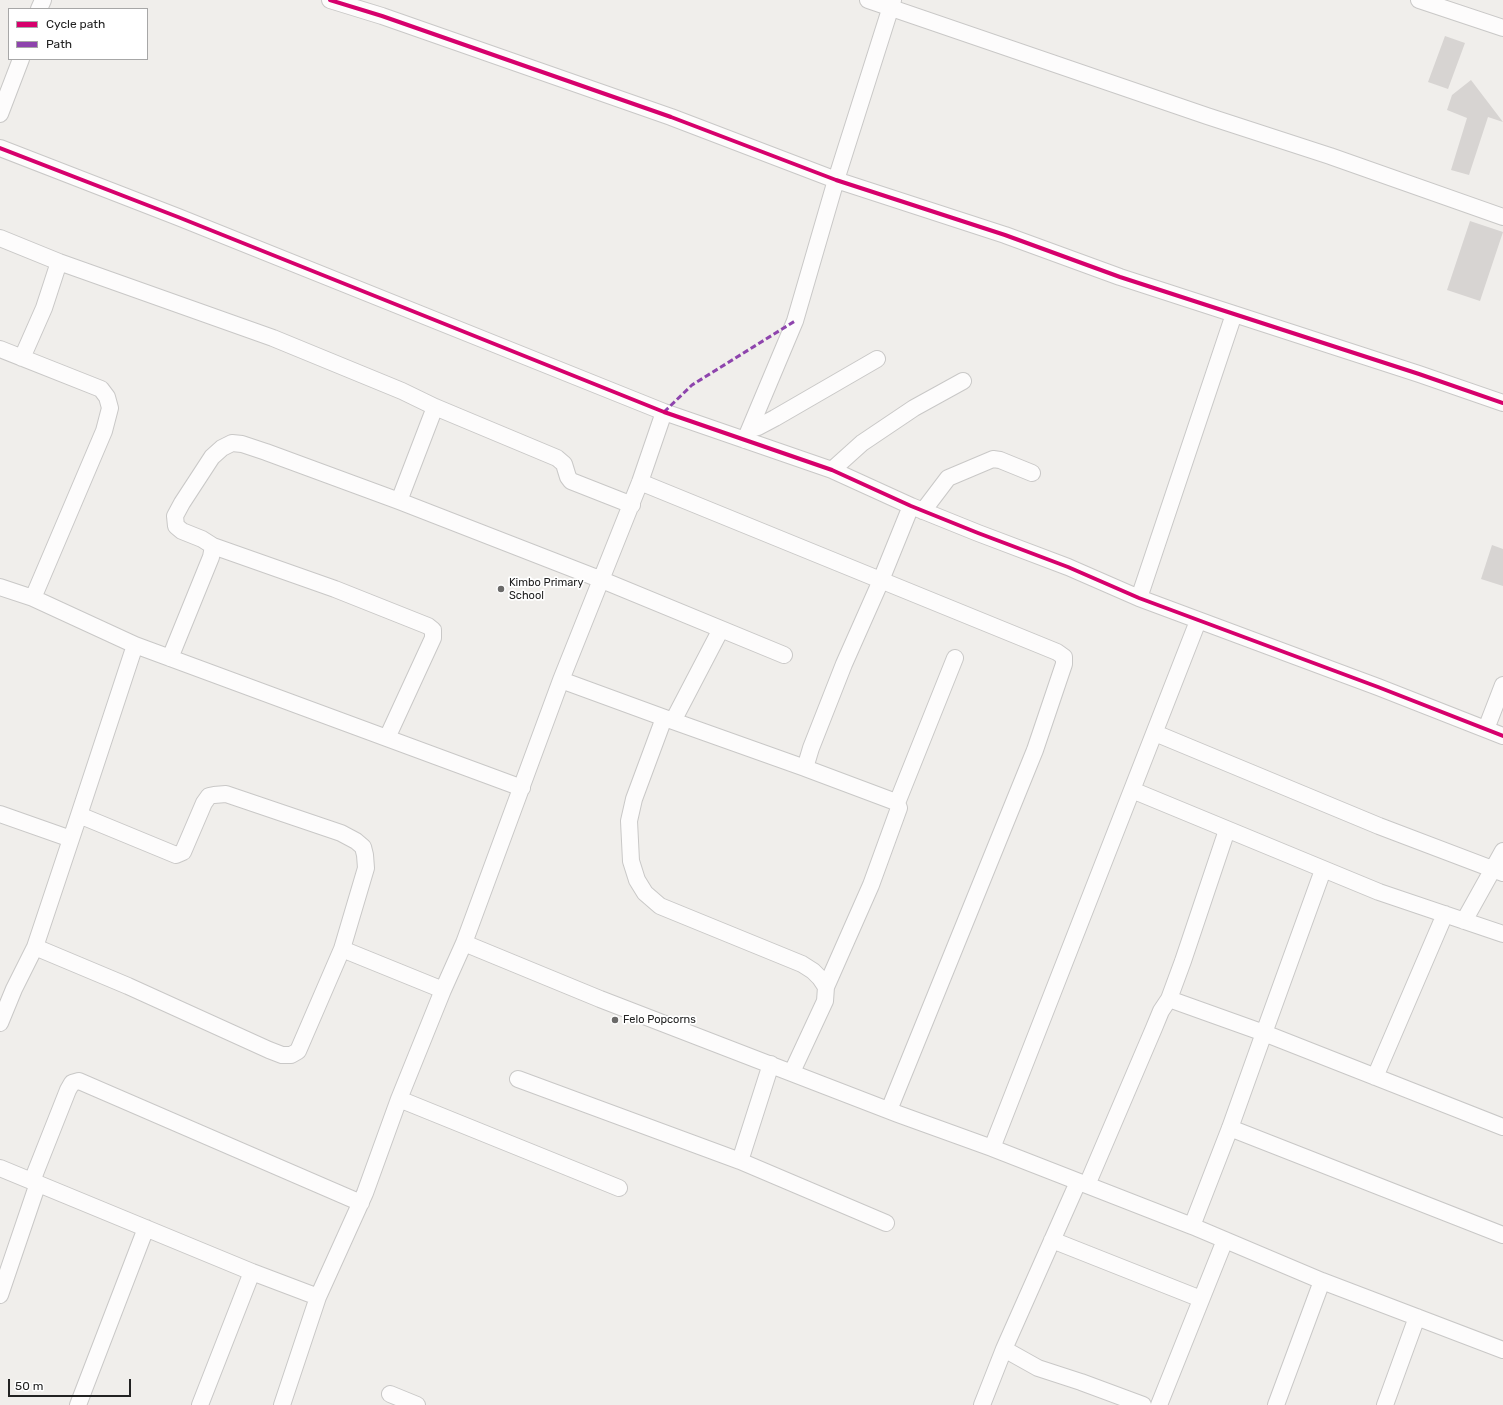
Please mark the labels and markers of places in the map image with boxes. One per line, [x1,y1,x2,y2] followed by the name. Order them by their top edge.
[509,576,584,602] place label: Kimbo Primary School
[496,584,506,594] marker: Kimbo Primary School
[623,1013,696,1027] place label: Felo Popcorns
[610,1015,620,1025] marker: Felo Popcorns

